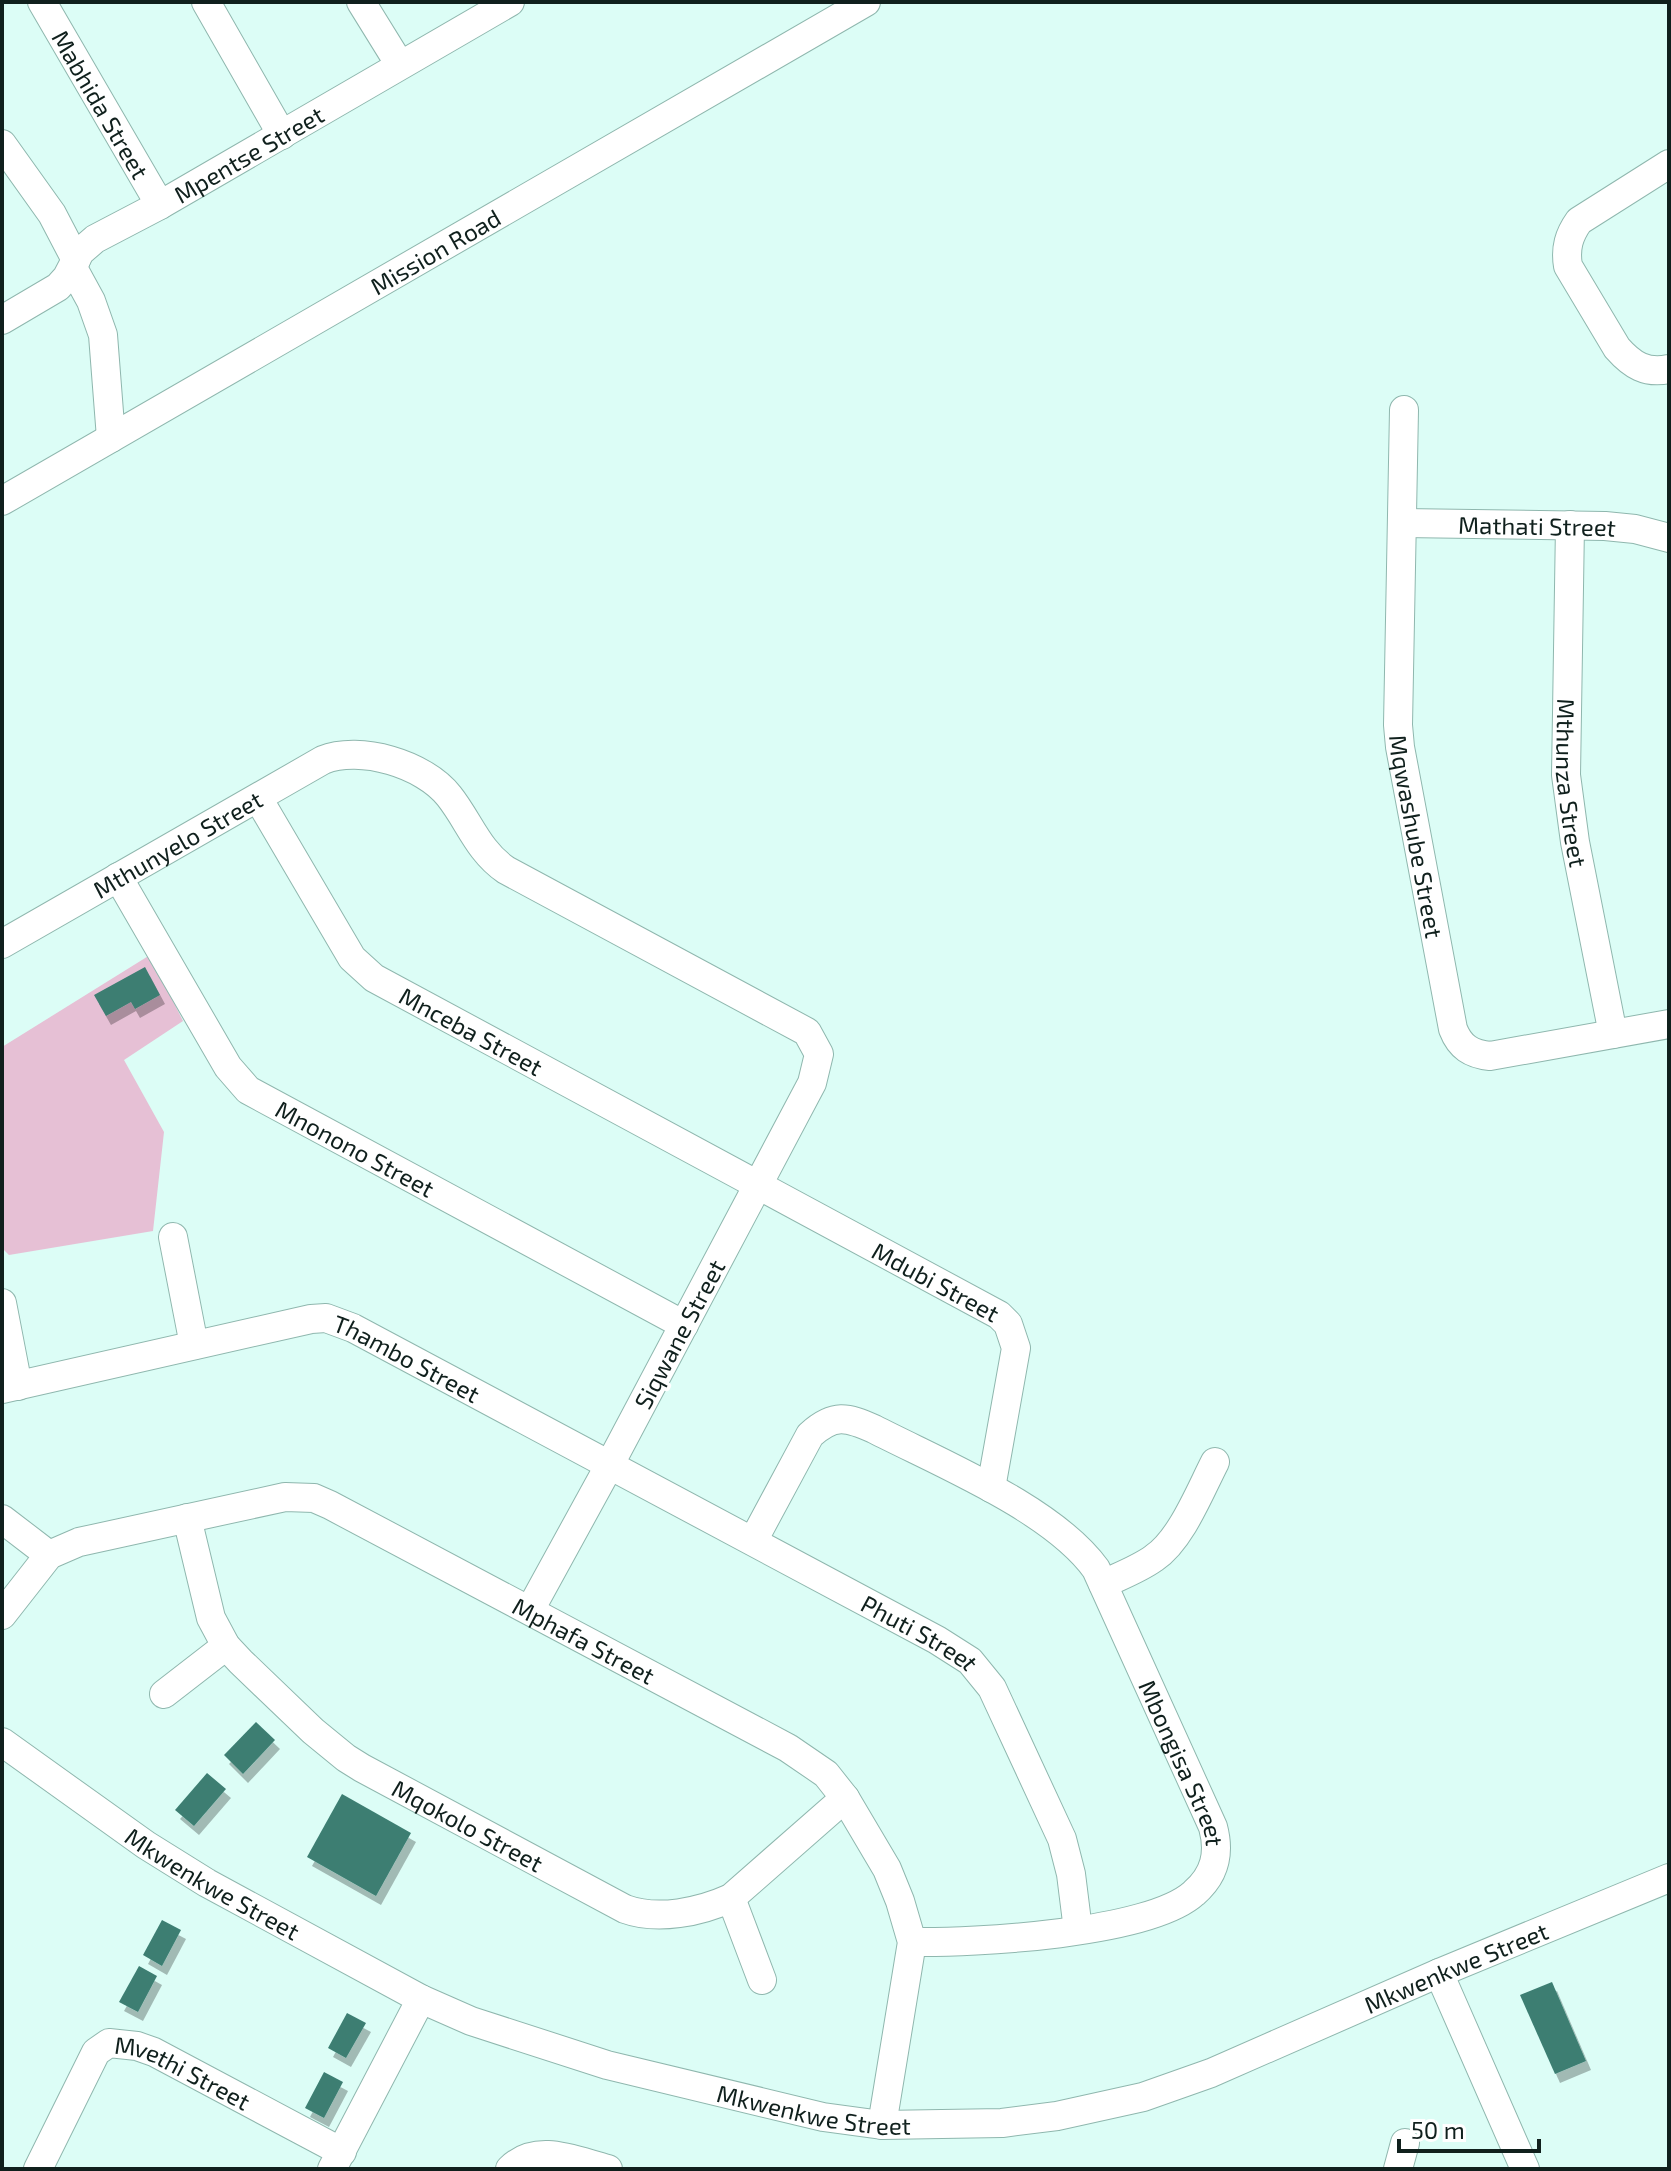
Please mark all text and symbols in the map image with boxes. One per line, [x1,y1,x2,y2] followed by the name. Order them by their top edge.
[47,25,156,183] street label: Mabhida Street
[168,99,328,208] street label: Mpentse Street
[365,202,505,300] street label: Mission Road
[1458,509,1617,542] street label: Mathati Street
[1551,698,1594,869] street label: Mthunza Street
[1384,734,1450,940] street label: Mqwashube Street
[88,784,267,903] street label: Mthunyelo Street
[395,980,548,1081] street label: Mnceba Street
[271,1093,440,1202] street label: Mnonono Street
[868,1235,1005,1327] street label: Mdubi Street
[627,1254,731,1414] street label: Siqwane Street
[330,1308,485,1408] street label: Thambo Street
[857,1588,985,1675] street label: Phuti Street
[508,1590,660,1689] street label: Mphafa Street
[1134,1675,1231,1847] street label: Mbongisa Street
[388,1773,548,1877] street label: Mqokolo Street
[120,1821,305,1945] street label: Mkwenkwe Street
[1359,1915,1552,2019] street label: Mkwenkwe Street
[113,2029,256,2115] street label: Mvethi Street
[714,2078,911,2140] street label: Mkwenkwe Street
[1399,2103,1539,2153] scale bar
[1411,2115,1465,2144] text: 50 m

